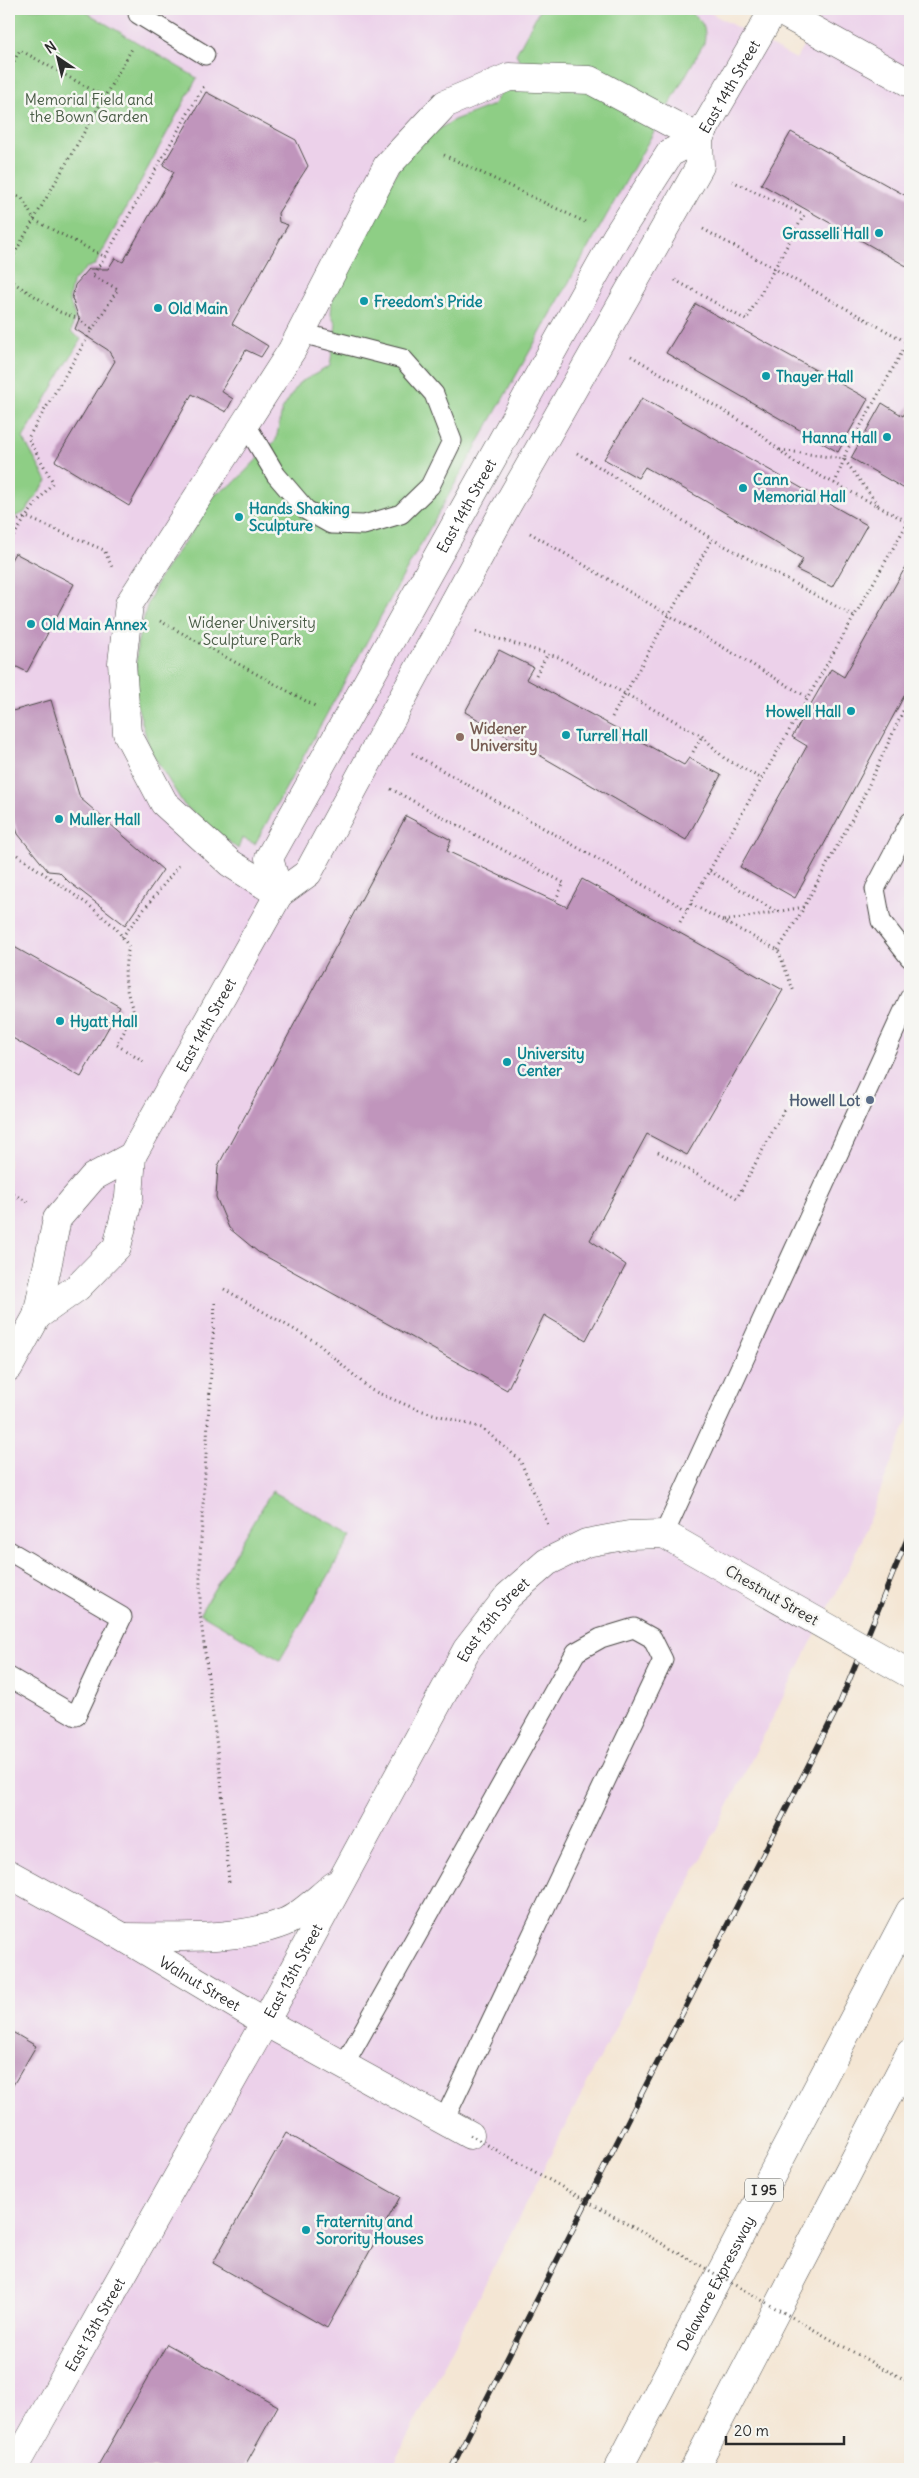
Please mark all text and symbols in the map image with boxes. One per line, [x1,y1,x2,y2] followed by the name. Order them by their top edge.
[32,32,82,82] north arrow
[694,36,764,136] street label: East 14th Street
[41,37,60,58] text: N
[25,90,153,126] park label: Memorial Field and the Bown Garden
[782,224,869,243] place label: Grasselli Hall
[873,227,885,239] marker: Grasselli Hall
[374,292,482,311] place label: Freedom's Pride
[358,295,370,307] marker: Freedom's Pride
[168,299,228,318] place label: Old Main
[152,302,164,314] marker: Old Main
[776,367,853,387] place label: Thayer Hall
[760,370,772,382] marker: Thayer Hall
[802,428,877,447] place label: Hanna Hall
[881,431,893,443] marker: Hanna Hall
[432,455,500,556] street label: East 14th Street
[753,470,846,506] place label: Cann Memorial Hall
[737,482,749,494] marker: Cann Memorial Hall
[249,499,350,536] place label: Hands Shaking Sculpture
[233,511,245,523] marker: Hands Shaking Sculpture
[188,613,316,649] park label: Widener University Sculpture Park
[41,615,148,634] place label: Old Main Annex
[25,618,37,630] marker: Old Main Annex
[766,702,841,721] place label: Howell Hall
[845,705,857,717] marker: Howell Hall
[470,719,537,756] place label: Widener University
[576,726,648,745] place label: Turrell Hall
[560,729,572,741] marker: Turrell Hall
[454,731,466,743] marker: Widener University
[69,810,140,829] place label: Muller Hall
[53,813,65,825] marker: Muller Hall
[172,975,239,1075] street label: East 14th Street
[70,1012,138,1032] place label: Hyatt Hall
[54,1015,66,1027] marker: Hyatt Hall
[517,1044,584,1080] place label: University Center
[501,1056,513,1068] marker: University Center
[789,1091,861,1110] place label: Howell Lot
[864,1094,876,1106] marker: Howell Lot
[722,1561,822,1629] street label: Chestnut Street
[452,1573,533,1665] street label: East 13th Street
[259,1920,326,2021] street label: East 13th Street
[156,1952,244,2015] street label: Walnut Street
[745,2178,783,2202] road number: I 95
[316,2212,424,2249] place label: Fraternity and Sorority Houses
[672,2212,758,2353] street label: Delaware Expressway
[300,2224,312,2236] marker: Fraternity and Sorority Houses
[61,2274,128,2375] street label: East 13th Street
[726,2413,844,2445] scale bar
[734,2421,769,2440] text: 20 m

